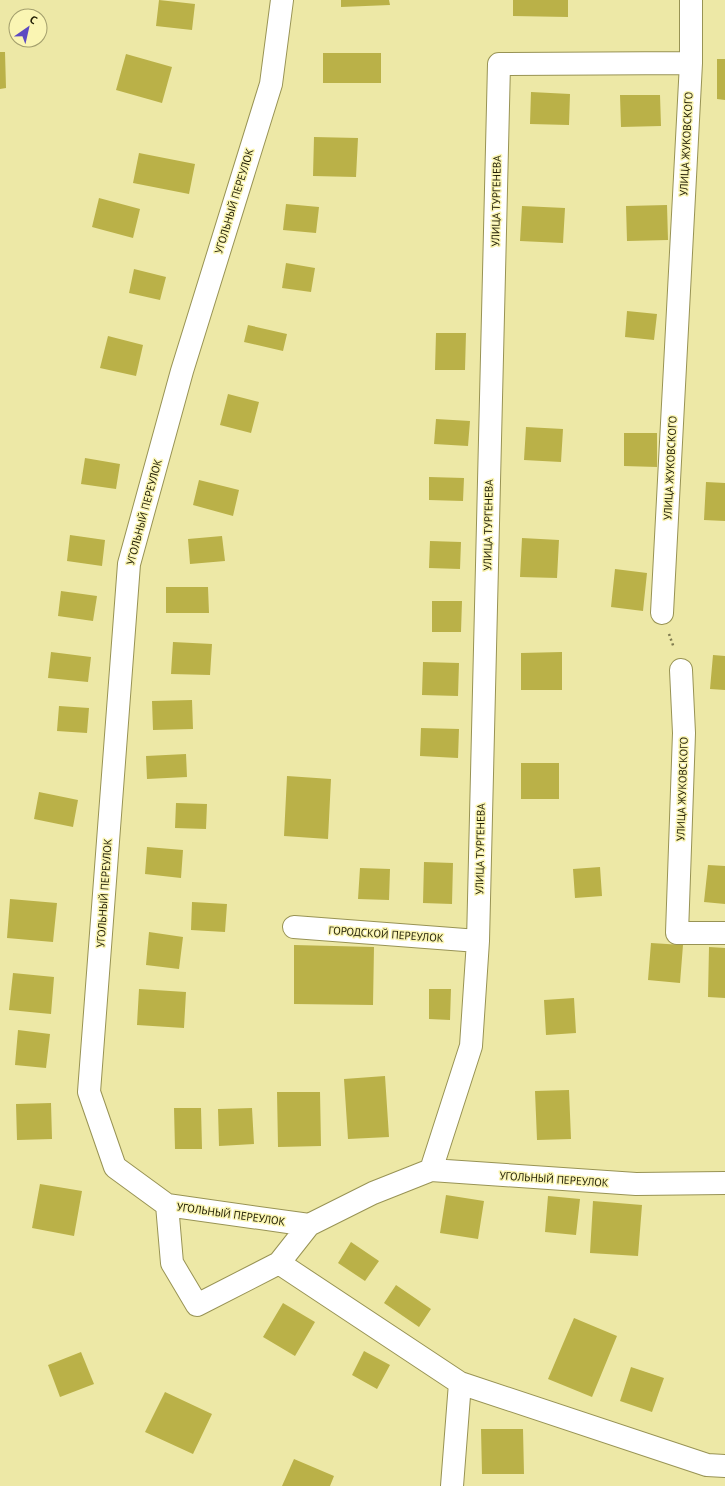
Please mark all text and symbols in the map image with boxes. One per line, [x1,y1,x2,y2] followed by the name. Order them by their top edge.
[8,8,48,48] north arrow
[27,12,40,27] text: С
[676,92,696,196] street label: УЛИЦА ЖУКОВСКОГО
[211,146,257,255] street label: УГОЛЬНЫЙ ПЕРЕУЛОК
[488,155,504,247] street label: УЛИЦА ТУРГЕНЕВА
[660,416,680,520] street label: УЛИЦА ЖУКОВСКОГО
[123,457,165,567] street label: УГОЛЬНЫЙ ПЕРЕУЛОК
[480,479,496,571] street label: УЛИЦА ТУРГЕНЕВА
[673,737,691,841] street label: УЛИЦА ЖУКОВСКОГО
[472,803,488,895] street label: УЛИЦА ТУРГЕНЕВА
[93,838,115,948] street label: УГОЛЬНЫЙ ПЕРЕУЛОК
[328,923,444,945] street label: ГОРОДСКОЙ ПЕРЕУЛОК
[499,1168,609,1190] street label: УГОЛЬНЫЙ ПЕРЕУЛОК
[176,1199,286,1229] street label: УГОЛЬНЫЙ ПЕРЕУЛОК

